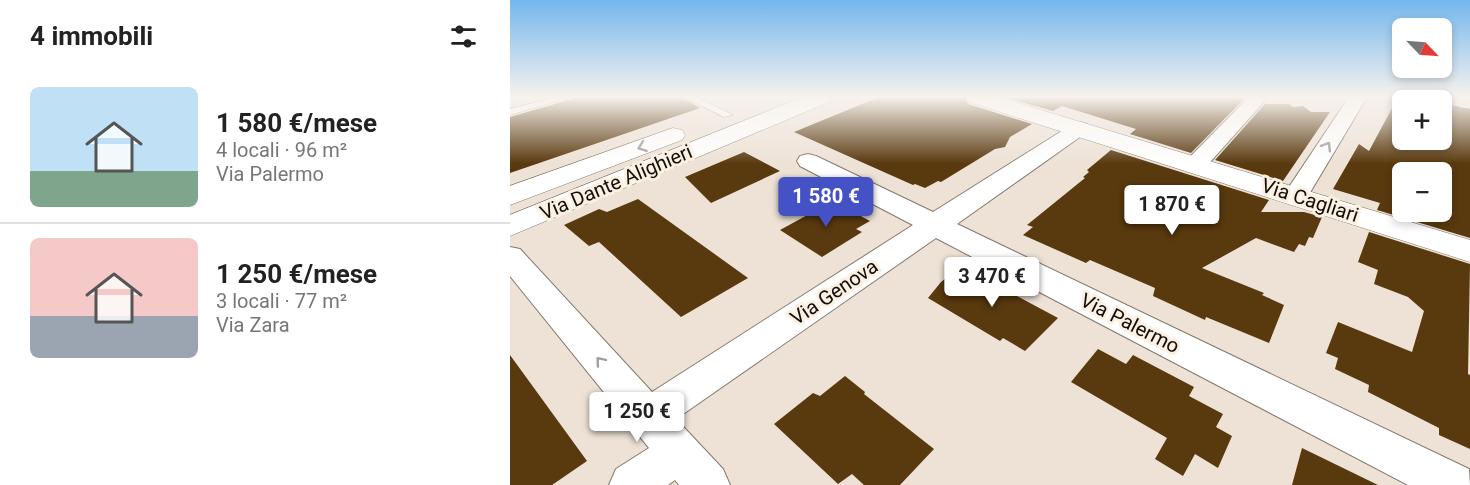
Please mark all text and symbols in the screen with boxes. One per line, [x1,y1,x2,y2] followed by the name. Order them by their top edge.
[1392,18,1452,78] north arrow
[1392,18,1452,222] map controls
[447,20,480,53] icon: filters
[30,21,153,51] text: 4 immobili
[1392,90,1452,150] button: +
[216,108,377,138] text: 1 580 €/mese
[78,111,150,183] icon: home
[216,138,347,162] text: 4 locali · 96 m²
[536,139,696,225] street label: Via Dante Alighieri
[637,139,648,152] one-way arrow
[1319,142,1331,152] one-way arrow
[216,162,324,186] text: Via Palermo
[1392,162,1452,222] button: −
[1258,173,1362,227] street label: Via Cagliari
[771,177,881,228] pin: 1 580 €
[792,184,860,208] text: 1 580 €
[1117,185,1227,236] pin: 1 870 €
[1138,192,1206,216] text: 1 870 €
[786,254,882,330] street label: Via Genova
[937,257,1047,308] pin: 3 470 €
[216,259,377,289] text: 1 250 €/mese
[78,262,150,334] icon: home
[958,264,1026,288] text: 3 470 €
[1076,288,1184,358] street label: Via Palermo
[216,289,347,313] text: 3 locali · 77 m²
[216,313,290,337] text: Via Zara
[596,357,607,368] one-way arrow
[582,392,692,443] pin: 1 250 €
[603,399,671,423] text: 1 250 €

